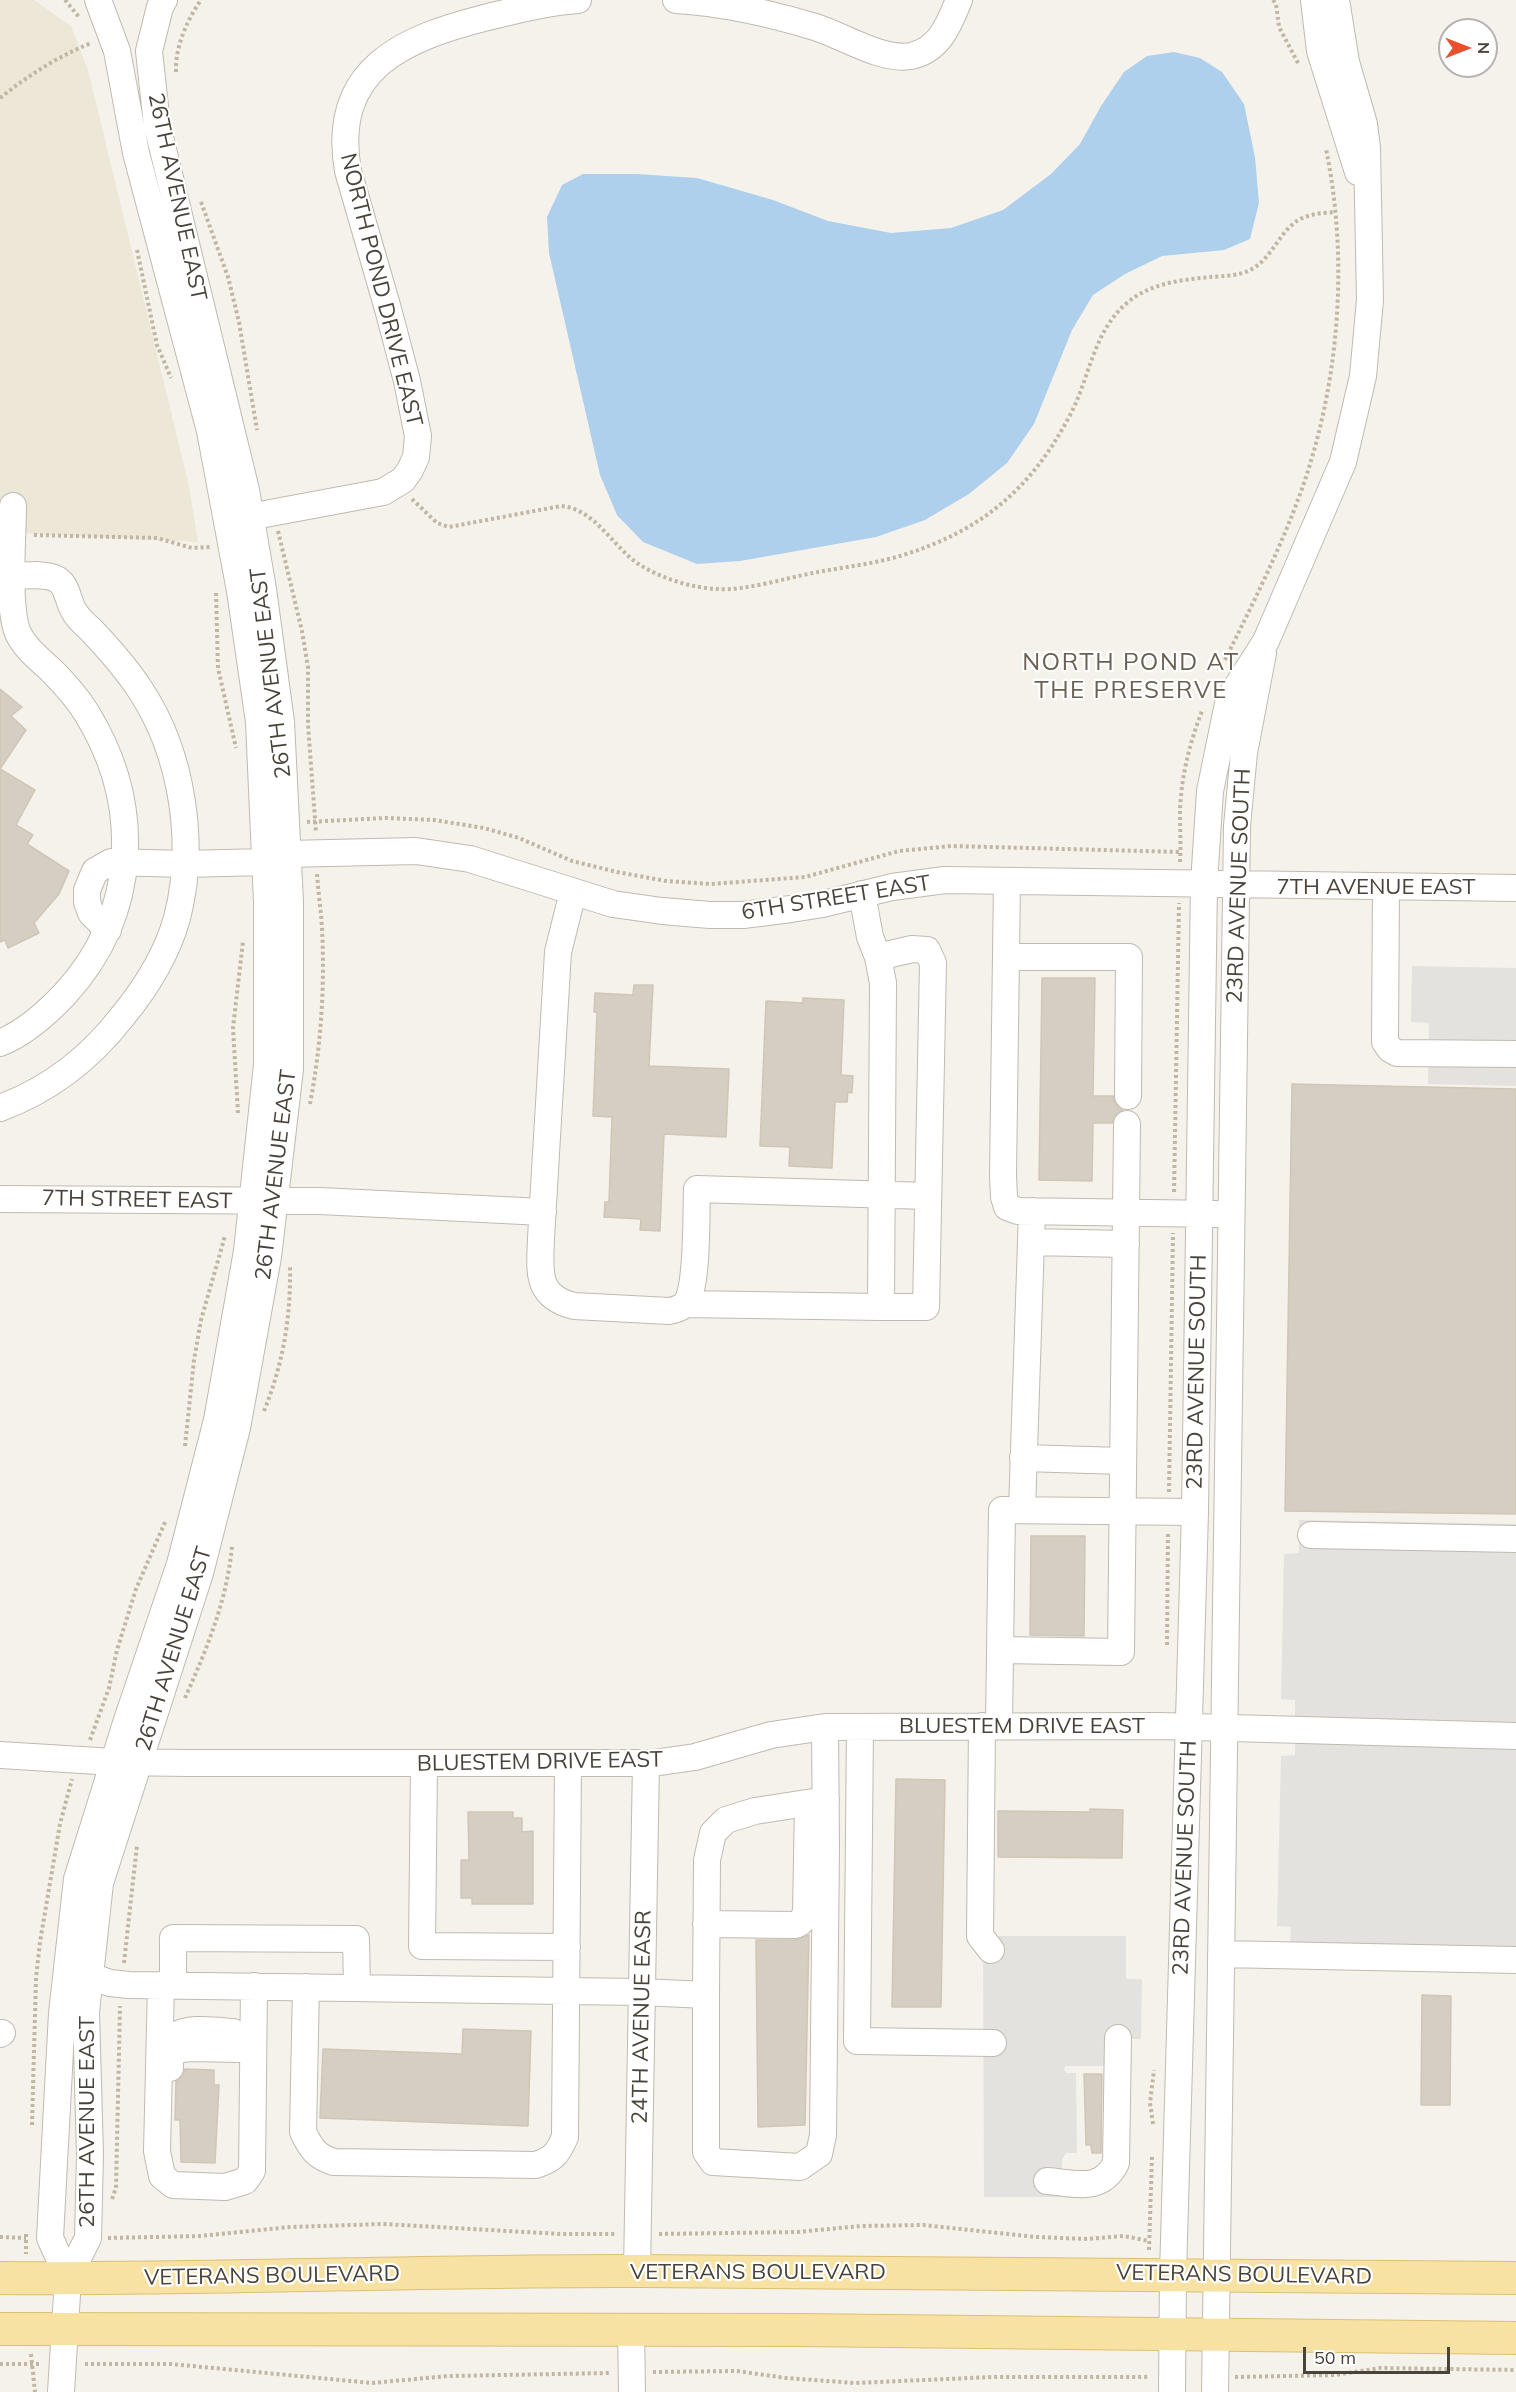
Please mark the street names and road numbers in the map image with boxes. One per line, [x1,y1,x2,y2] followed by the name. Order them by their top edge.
[142,91,212,303] street label: 26TH AVENUE EAST
[334,151,428,429] street label: NORTH POND DRIVE EAST
[245,566,297,780] street label: 26TH AVENUE EAST
[1222,768,1256,1004] street label: 23RD AVENUE SOUTH
[740,870,932,926] street label: 6TH STREET EAST
[1277,874,1475,900] street label: 7TH AVENUE EAST
[250,1068,302,1282] street label: 26TH AVENUE EAST
[41,1185,233,1215] street label: 7TH STREET EAST
[1182,1254,1212,1490] street label: 23RD AVENUE SOUTH
[130,1544,218,1754] street label: 26TH AVENUE EAST
[899,1713,1145,1739] street label: BLUESTEM DRIVE EAST
[1168,1740,1202,1976] street label: 23RD AVENUE SOUTH
[417,1747,663,1777] street label: BLUESTEM DRIVE EAST
[627,1910,657,2124] street label: 24TH AVENUE EASR
[74,2016,100,2228] street label: 26TH AVENUE EAST
[630,2259,886,2285] street label: VETERANS BOULEVARD
[1116,2260,1372,2290] street label: VETERANS BOULEVARD
[144,2261,400,2291] street label: VETERANS BOULEVARD

